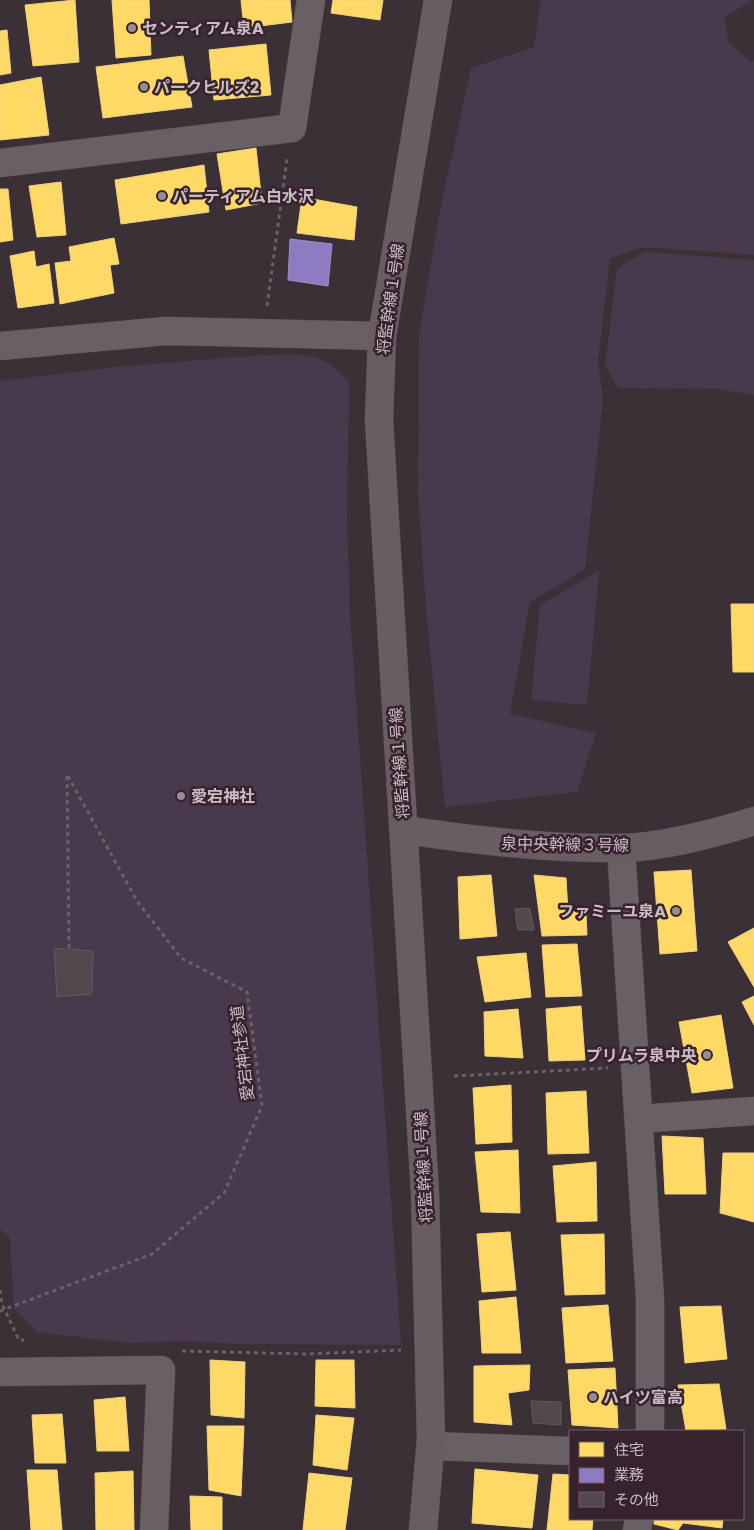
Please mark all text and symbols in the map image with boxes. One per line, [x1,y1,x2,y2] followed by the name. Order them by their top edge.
[142,17,264,40] place label: センティアム泉A
[126,22,138,34] marker: センティアム泉A
[154,76,259,99] place label: パークヒルズ2
[138,81,150,93] marker: パークヒルズ2
[172,185,314,208] place label: パーティアム白水沢
[156,190,168,202] marker: パーティアム白水沢
[371,242,410,356] street label: 将監幹線１号線
[384,706,415,820] street label: 将監幹線１号線
[191,785,255,808] place label: 愛宕神社
[175,790,187,802] marker: 愛宕神社
[501,832,629,857] street label: 泉中央幹線３号線
[558,900,666,923] place label: ファミーユ泉A
[670,905,682,917] marker: ファミーユ泉A
[225,1004,260,1102] street label: 愛宕神社参道
[586,1044,697,1067] place label: プリムラ泉中央
[701,1049,713,1061] marker: プリムラ泉中央
[409,1110,438,1224] street label: 将監幹線１号線
[603,1386,683,1409] place label: ハイツ富高
[587,1391,599,1403] marker: ハイツ富高
[569,1430,744,1520] legend
[614,1439,644,1460] text: 住宅
[614,1464,644,1485] text: 業務
[614,1489,659,1510] text: その他

